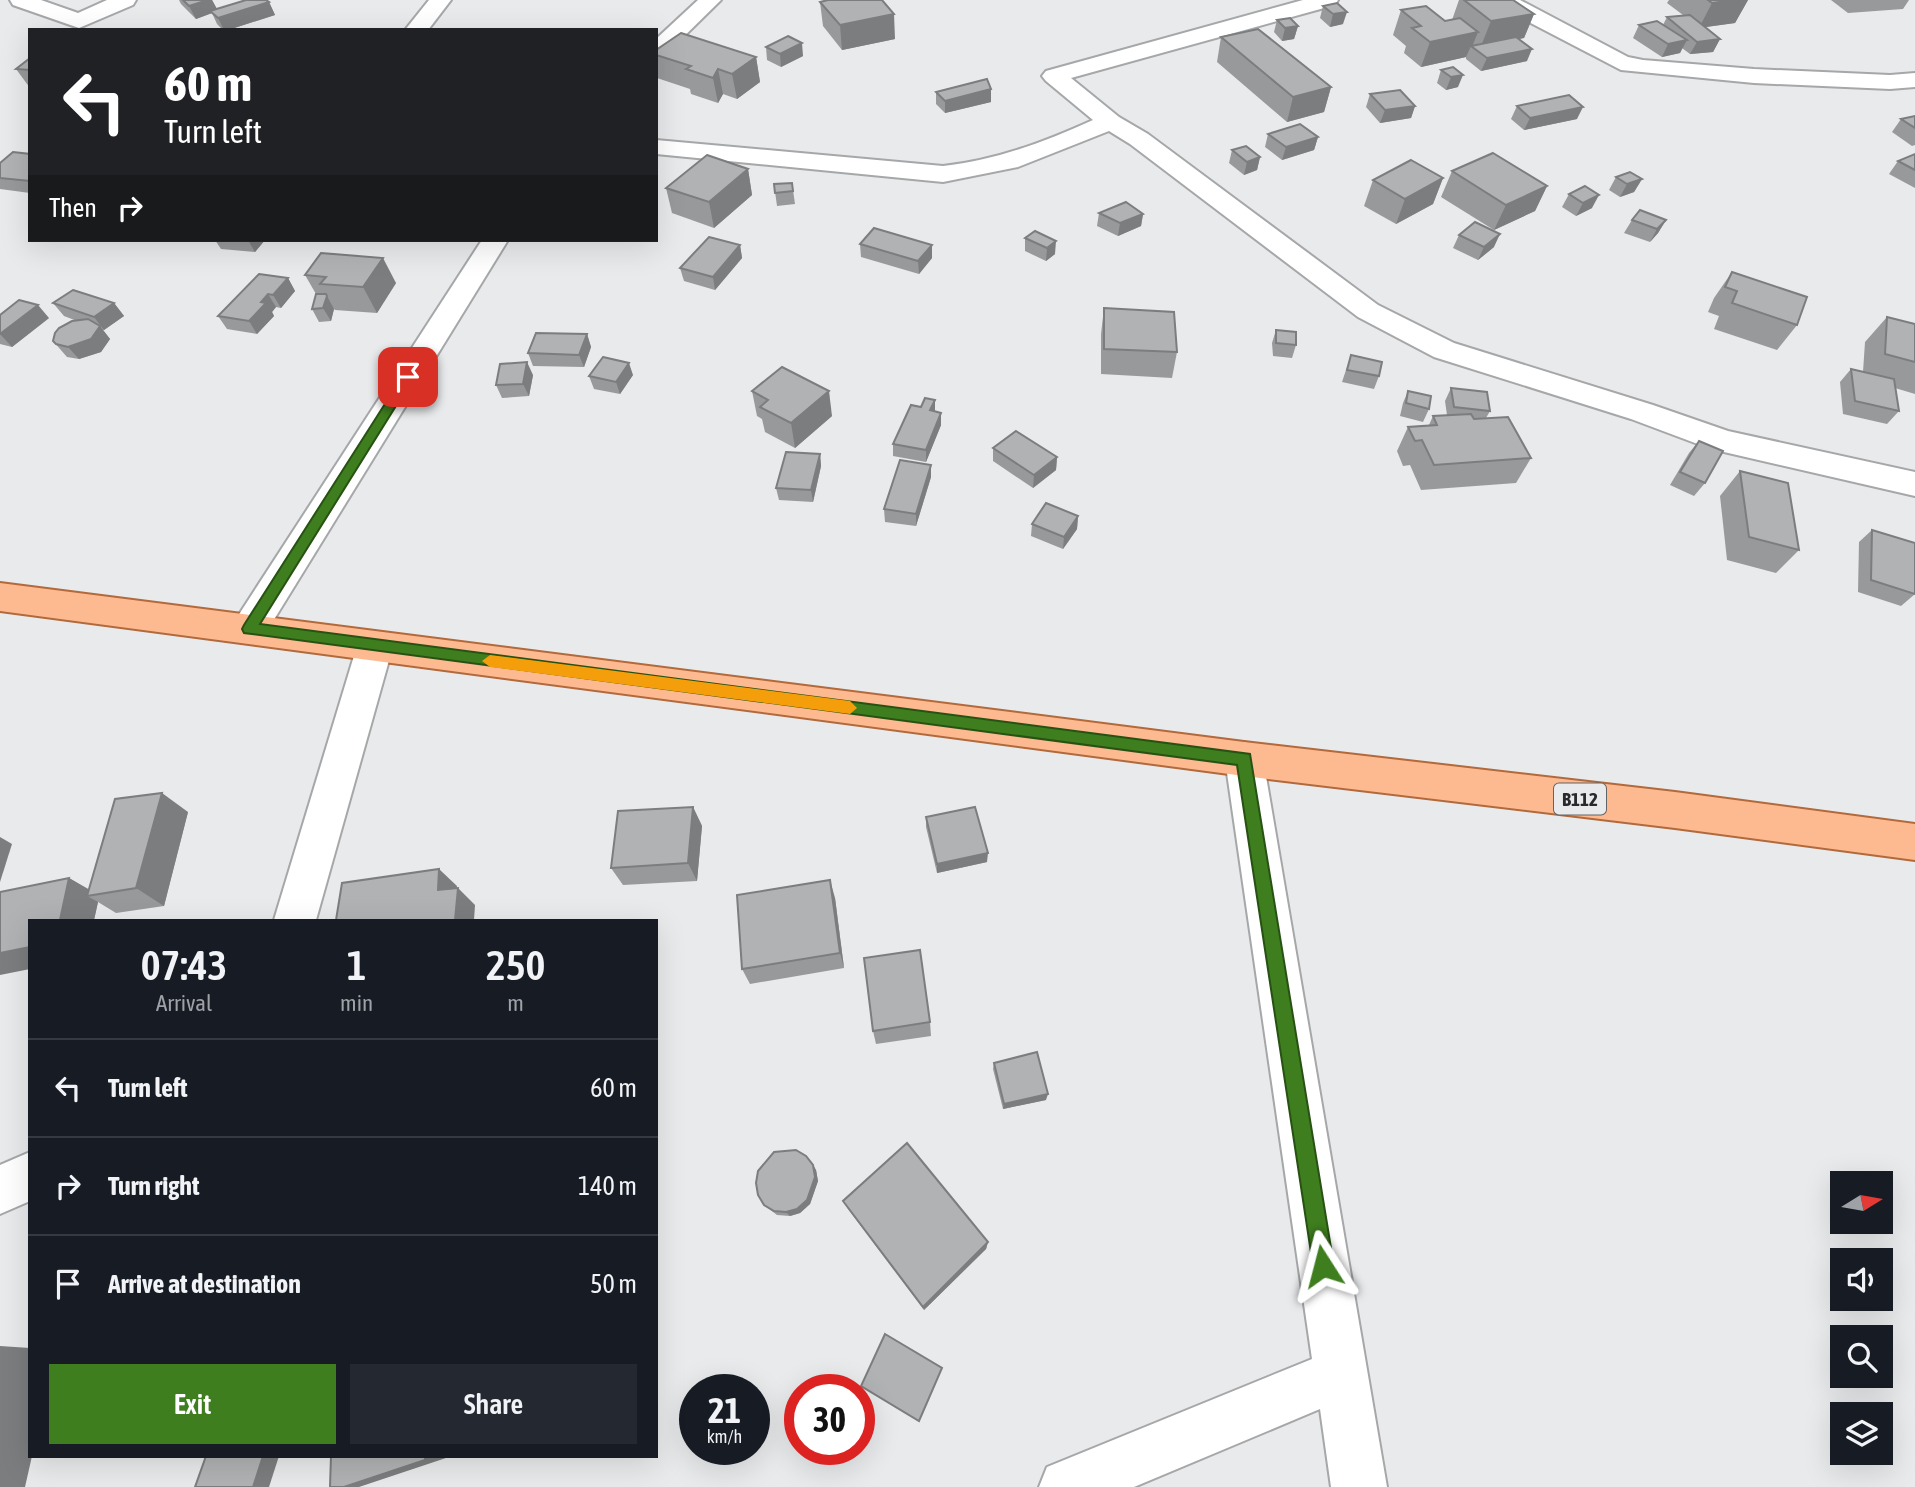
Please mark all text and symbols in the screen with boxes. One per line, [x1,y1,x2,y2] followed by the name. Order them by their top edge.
[164,55,252,111] text: 60 m
[49,56,140,147] icon: left
[164,113,262,150] text: Turn left
[111,189,149,227] icon: right
[49,193,97,223] text: Then
[378,347,438,407] pin
[389,358,427,396] icon: arrive
[1554,784,1606,814] road number: B112
[141,941,227,989] text: 07:43
[347,941,366,989] text: 1
[486,941,545,989] text: 250
[156,990,212,1016] text: Arrival
[340,990,373,1016] text: min
[507,990,524,1016] text: m
[49,1069,87,1107] icon: left
[108,1073,188,1103] text: Turn left
[590,1073,637,1103] text: 60 m
[49,1167,87,1205] icon: right
[108,1171,199,1201] text: Turn right
[578,1171,637,1201] text: 140 m
[1830,1171,1894,1234] north arrow
[1830,1171,1893,1465] map controls
[1286,1229,1360,1303] position arrow
[1830,1248,1893,1311] button: sound
[49,1265,87,1303] icon: arrive
[108,1269,301,1299] text: Arrive at destination
[590,1269,637,1299] text: 50 m
[1830,1325,1893,1388] button: search
[49,1364,336,1444] button: Exit
[350,1364,637,1444] button: Share
[784,1374,875,1465] speed limit sign: 30
[708,1390,741,1430] text: 21
[1830,1402,1893,1465] button: layers
[707,1426,742,1447] text: km/h

